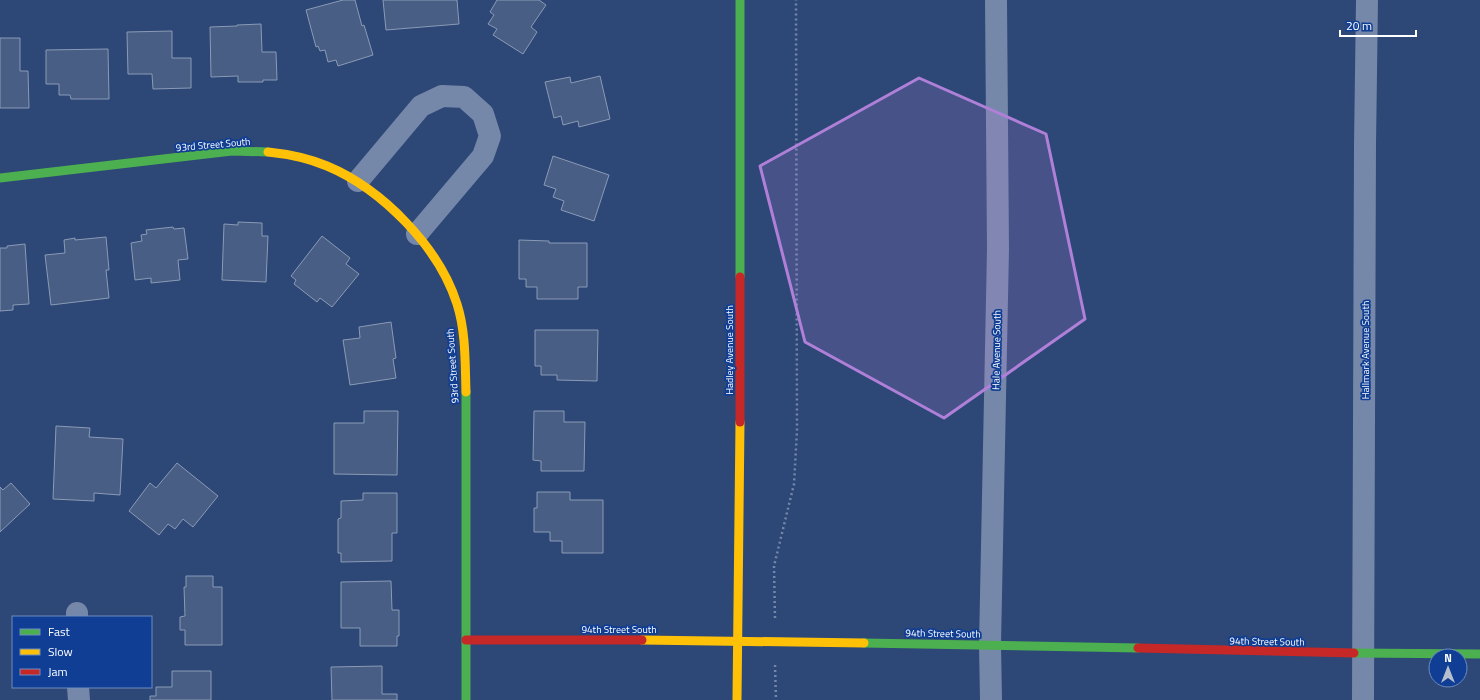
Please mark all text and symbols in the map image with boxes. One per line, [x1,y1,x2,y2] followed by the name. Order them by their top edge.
[1340,12,1416,38] scale bar
[1346,16,1372,35] text: 20 m
[175,134,251,155] street label: 93rd Street South
[1358,301,1373,399] street label: Hallmark Avenue South
[722,305,737,395] street label: Hadley Avenue South
[988,310,1005,390] street label: Hale Avenue South
[442,328,463,404] street label: 93rd Street South
[12,616,152,688] legend
[48,622,71,641] text: Fast
[581,622,657,637] street label: 94th Street South
[905,625,981,642] street label: 94th Street South
[1229,633,1305,650] street label: 94th Street South
[48,642,73,661] text: Slow
[1428,648,1468,688] north arrow
[1444,650,1452,666] text: N
[48,662,68,681] text: Jam

